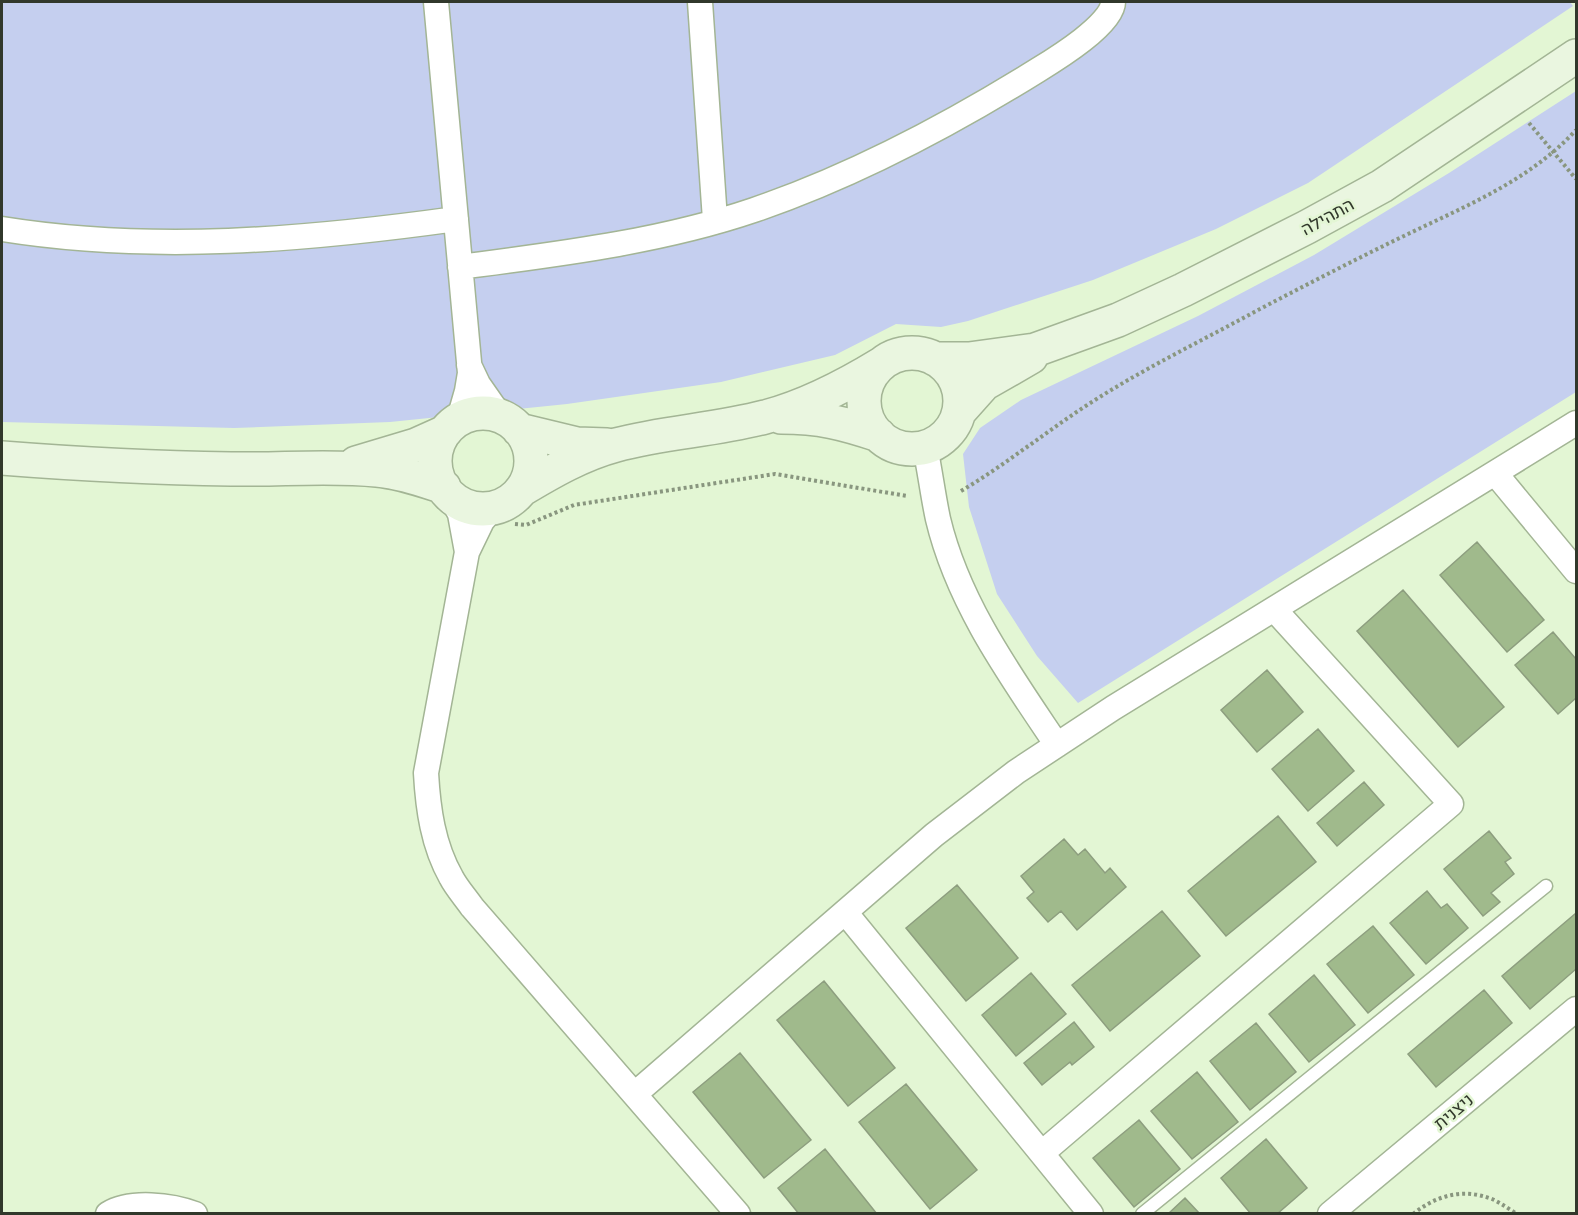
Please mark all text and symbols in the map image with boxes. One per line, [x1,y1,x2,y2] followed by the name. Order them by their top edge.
[1296,192,1358,240] street label: התהילה
[1428,1087,1478,1135] street label: ניצנית

